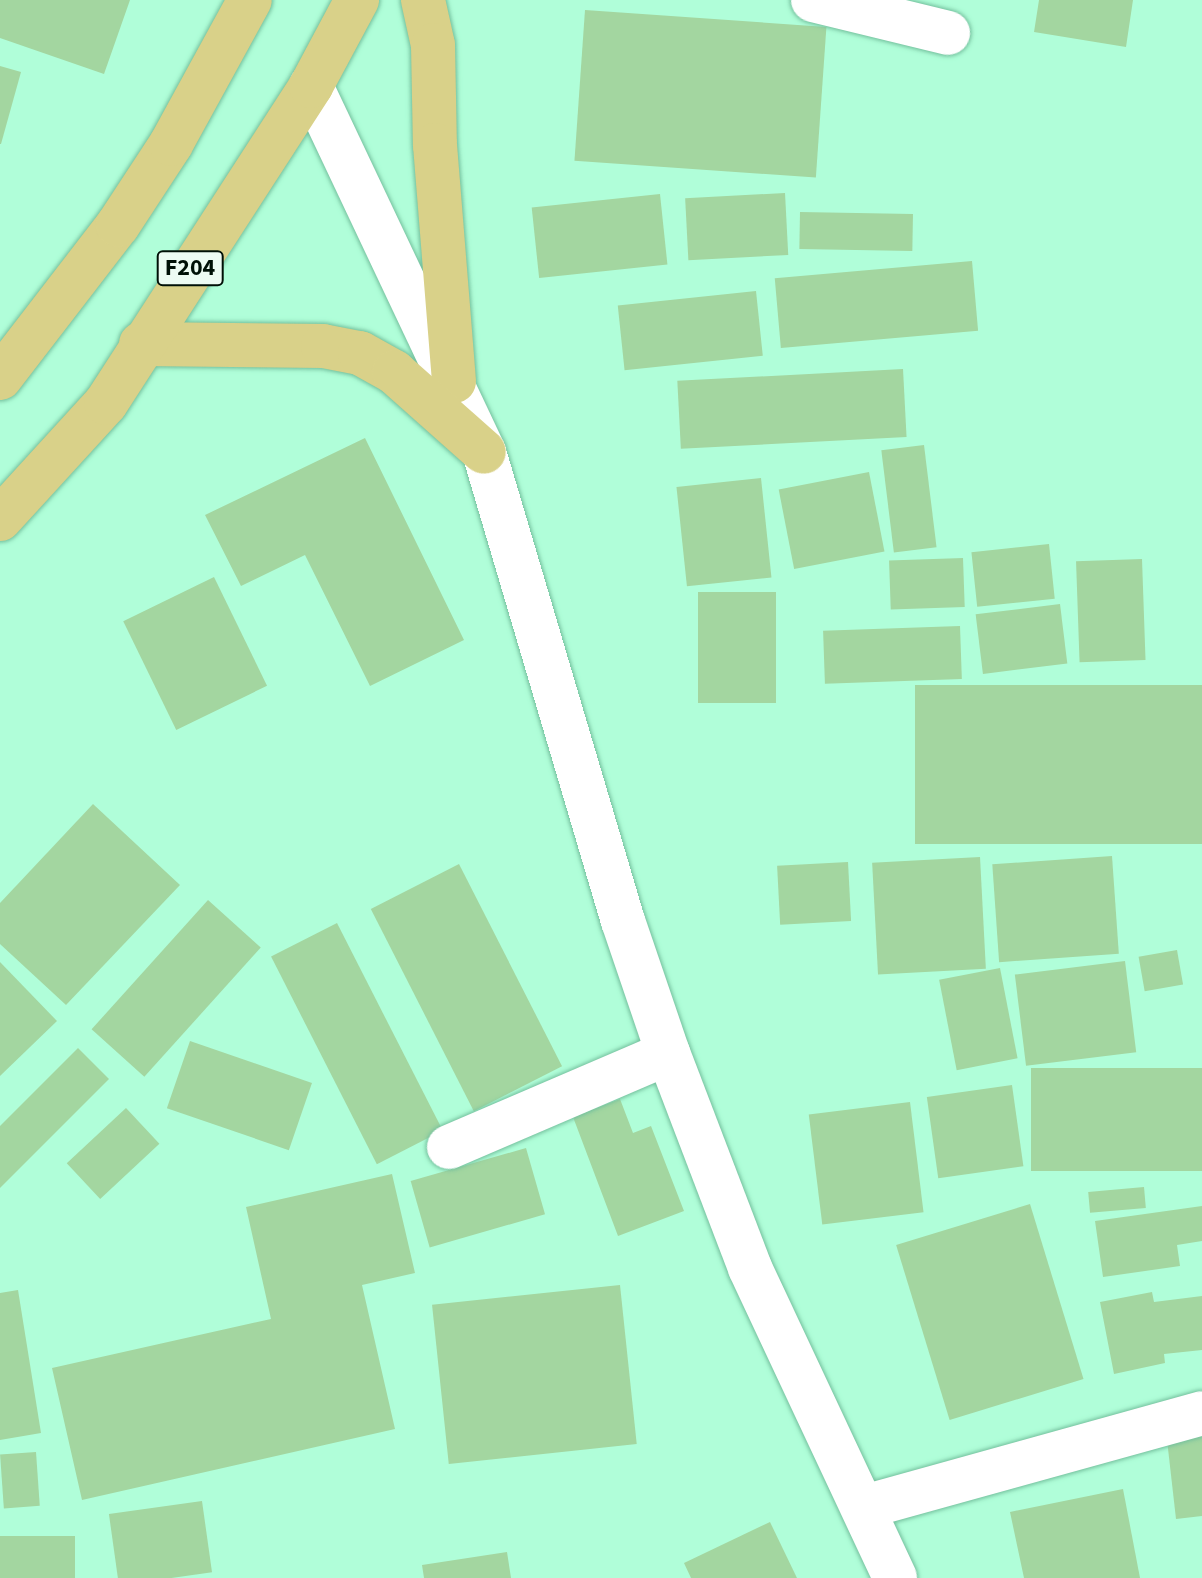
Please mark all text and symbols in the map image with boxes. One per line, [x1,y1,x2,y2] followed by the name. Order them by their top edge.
[156,248,224,288] road number: F204

